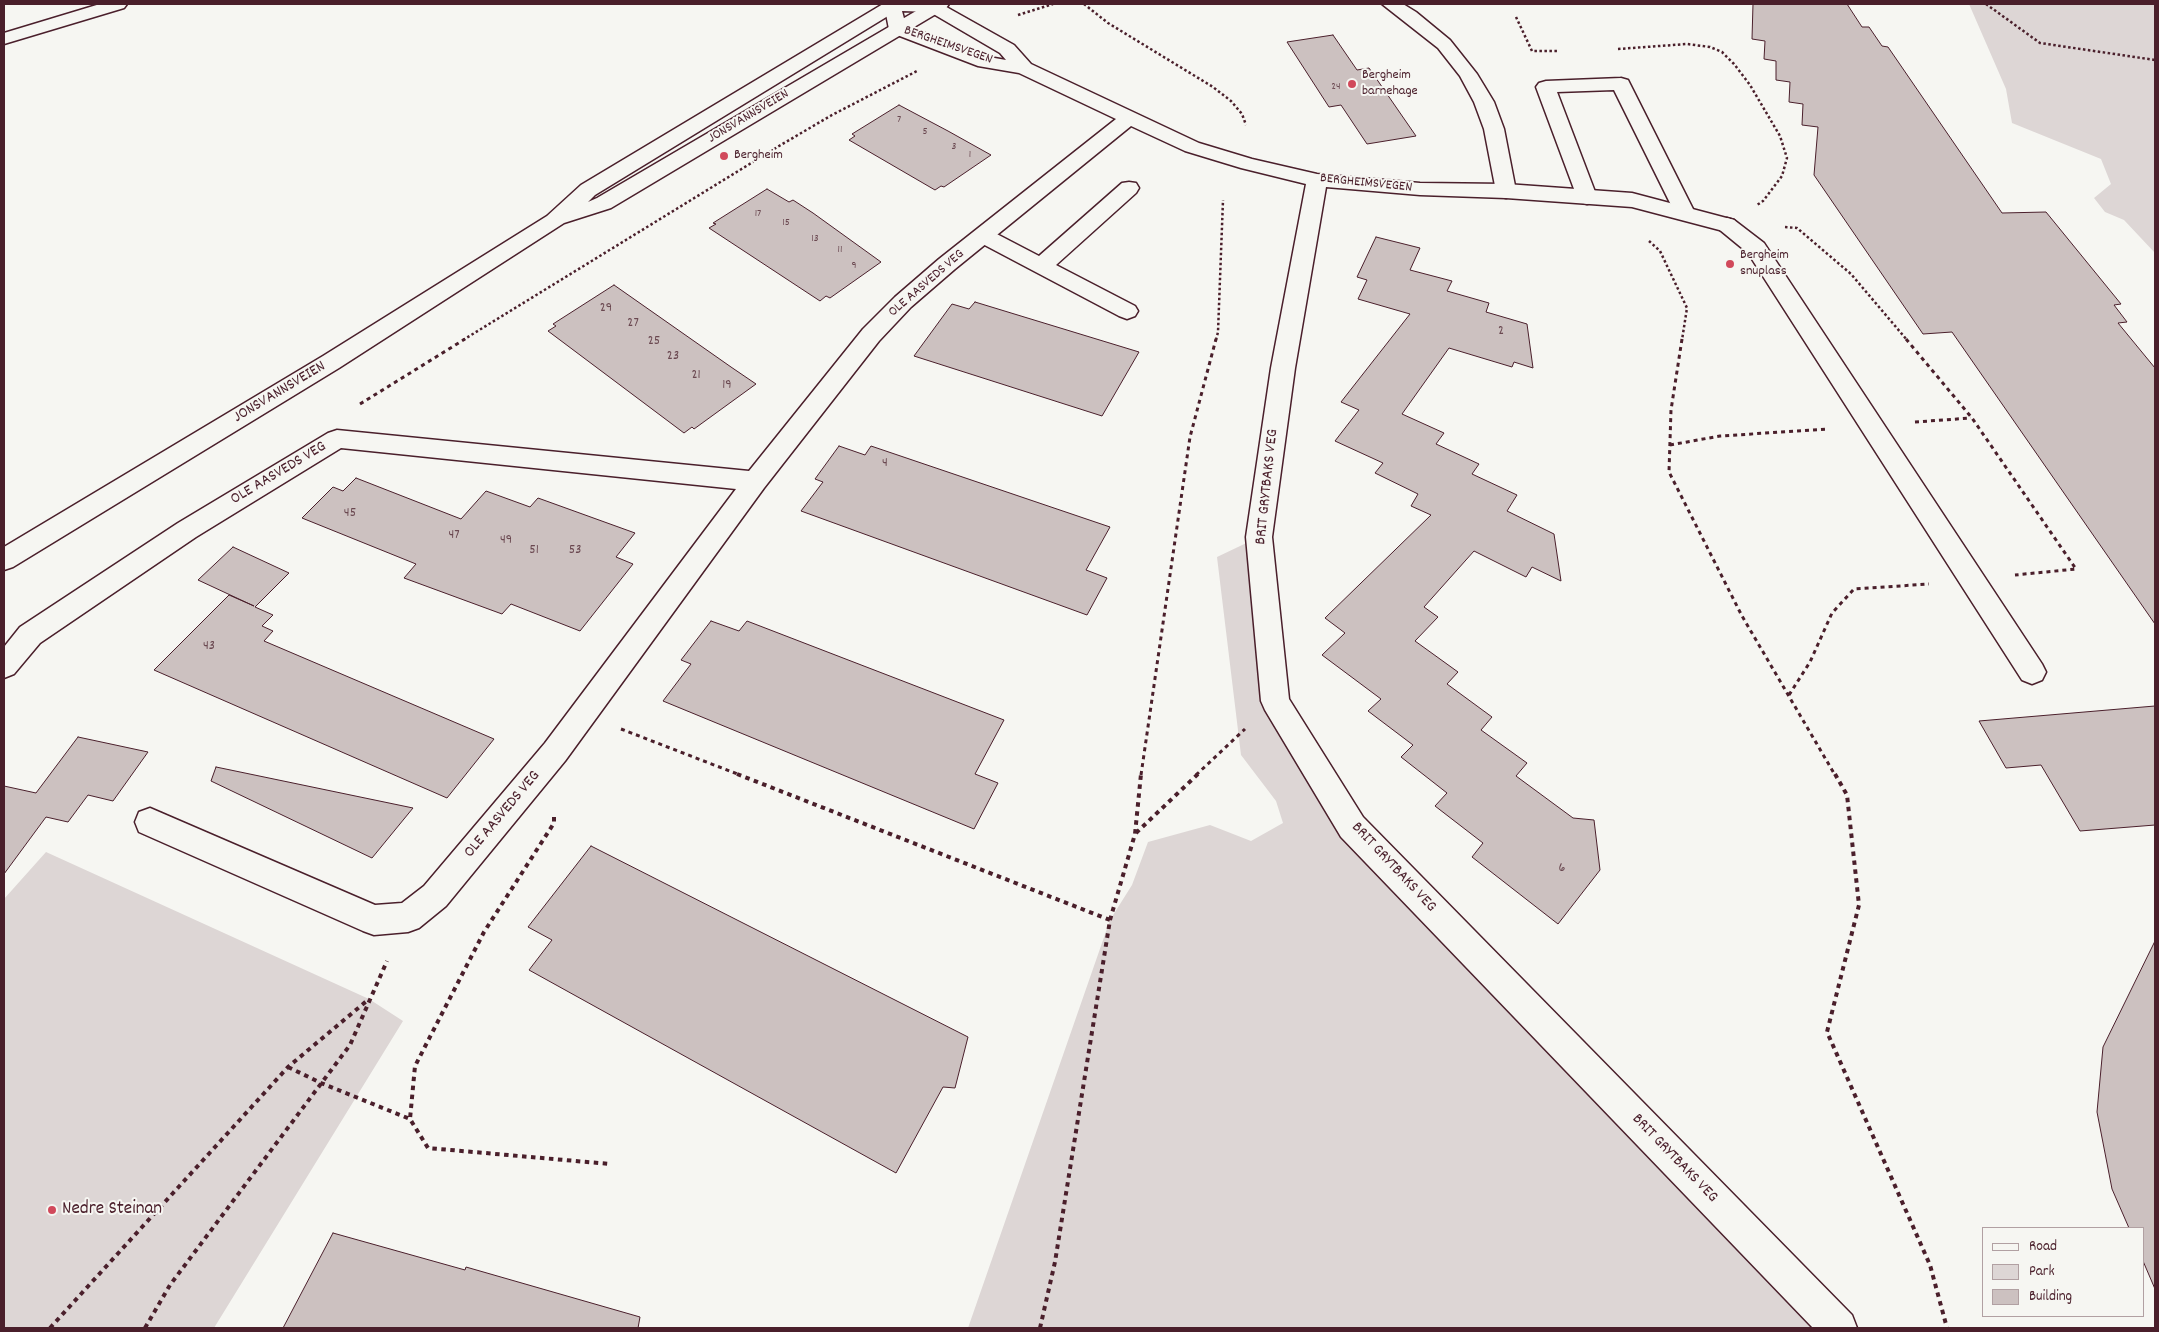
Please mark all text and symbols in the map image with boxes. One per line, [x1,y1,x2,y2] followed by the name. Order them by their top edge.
[902,23,994,69] street label: BERGHEIMSVEGEN
[1362,68,1418,100] place label: Bergheim barnehage
[1346,78,1358,90] marker: Bergheim barnehage
[1331,80,1341,94] house number: 24
[706,86,792,148] street label: JONSVANNSVEIEN
[897,113,901,127] house number: 7
[922,125,928,139] house number: 5
[952,140,956,154] house number: 3
[734,148,783,164] place label: Bergheim
[969,148,971,162] house number: 1
[718,150,730,162] marker: Bergheim
[1319,171,1413,197] street label: BERGHEIMSVEGEN
[755,207,761,221] house number: 17
[782,216,790,230] house number: 15
[811,232,819,246] house number: 13
[838,243,842,257] house number: 11
[886,247,968,321] street label: OLE AASVEDS VEG
[1740,248,1789,280] place label: Bergheim snuplass
[1724,258,1736,270] marker: Bergheim snuplass
[851,259,857,273] house number: 9
[600,301,612,317] house number: 29
[627,316,639,332] house number: 27
[1498,324,1504,340] house number: 2
[648,334,660,350] house number: 25
[667,349,679,365] house number: 23
[230,358,330,428] street label: JONSVANNSVEIEN
[691,368,701,384] house number: 21
[722,378,732,394] house number: 19
[1252,428,1284,546] street label: BRIT GRYTBAKS VEG
[228,438,330,510] street label: OLE AASVEDS VEG
[882,456,888,472] house number: 4
[344,506,356,522] house number: 45
[448,528,460,544] house number: 47
[500,533,512,549] house number: 49
[529,543,539,559] house number: 51
[569,543,581,559] house number: 53
[203,639,215,655] house number: 43
[461,767,545,863] street label: OLE AASVEDS VEG
[1346,819,1440,917] street label: BRIT GRYTBAKS VEG
[1559,861,1565,877] house number: 6
[1627,1111,1721,1207] street label: BRIT GRYTBAKS VEG
[62,1199,162,1221] place label: Nedre Steinan
[46,1204,58,1216] marker: Nedre Steinan
[1982,1227,2144,1317] legend
[2029,1236,2057,1258] text: Road
[2029,1261,2055,1283] text: Park
[2029,1286,2072,1308] text: Building

